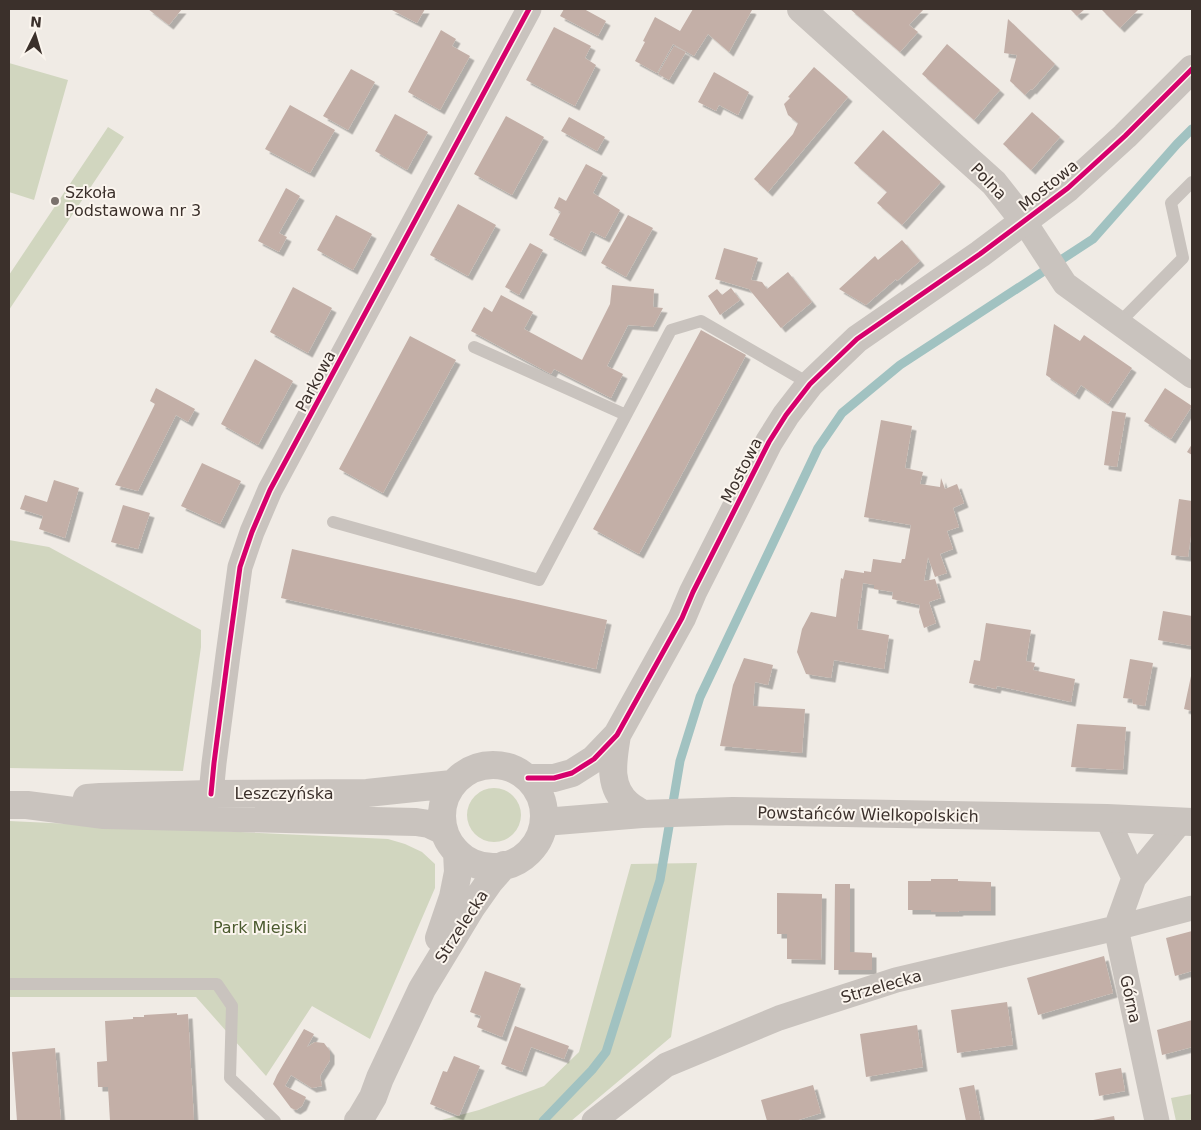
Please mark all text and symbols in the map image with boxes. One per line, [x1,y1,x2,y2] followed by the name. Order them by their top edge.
[10,10,60,60] north arrow
[30,14,43,31] text: N
[1015,156,1082,215] street label: Mostowa
[967,159,1011,204] street label: Polna
[65,183,201,220] place label: Szkoła Podstawowa nr 3
[49,195,61,207] marker: Szkoła Podstawowa nr 3
[291,347,339,415] street label: Parkowa
[717,434,766,506] street label: Mostowa
[234,784,334,803] street label: Leszczyńska
[757,803,979,826] street label: Powstańców Wielkopolskich
[431,886,492,966] street label: Strzelecka
[213,918,307,937] park label: Park Miejski
[839,966,924,1007] street label: Strzelecka
[1116,973,1145,1025] street label: Górna

